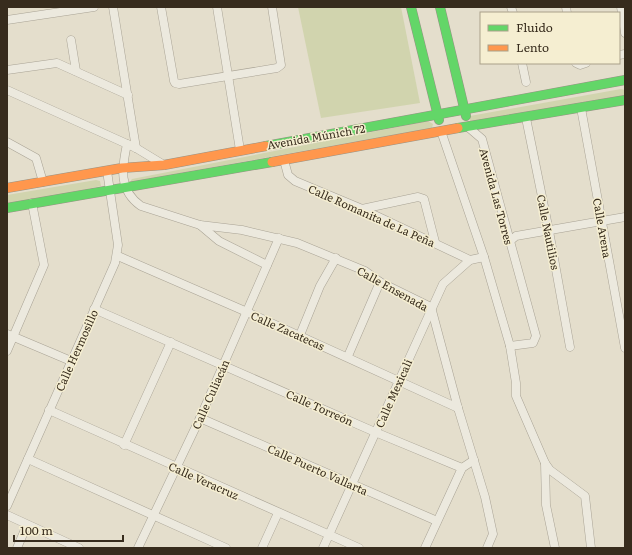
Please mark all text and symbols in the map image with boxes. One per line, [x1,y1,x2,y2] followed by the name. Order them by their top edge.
[480,12,620,64] legend
[516,18,553,36] text: Fluido
[516,38,549,56] text: Lento
[266,119,367,153] street label: Avenida Múnich 72
[476,146,518,246] street label: Avenida Las Torres
[306,180,438,250] street label: Calle Romanita de La Peña
[534,193,564,271] street label: Calle Nautilios
[590,197,616,259] street label: Calle Arena
[354,262,432,314] street label: Calle Ensenada
[51,307,101,393] street label: Calle Hermosillo
[249,307,327,353] street label: Calle Zacatecas
[187,356,233,432] street label: Calle Culiacán
[371,356,415,430] street label: Calle Mexicali
[284,385,356,429] street label: Calle Torreón
[265,440,371,498] street label: Calle Puerto Vallarta
[166,457,242,503] street label: Calle Veracruz
[14,517,123,543] scale bar
[20,521,53,539] text: 100 m

